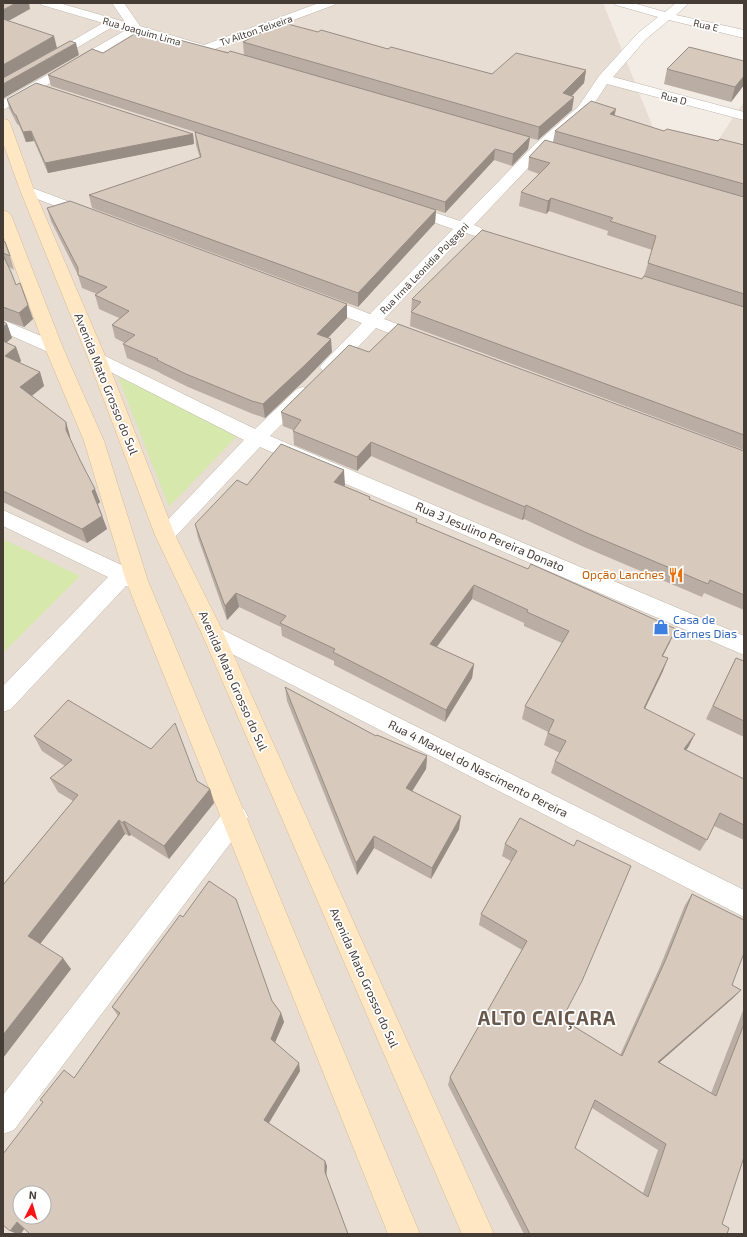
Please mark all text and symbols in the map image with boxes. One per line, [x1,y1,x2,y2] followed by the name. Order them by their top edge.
[218,12,294,48] street label: Tv Ailton Teixeira
[102,14,182,48] street label: Rua Joaquim Lima
[692,16,720,34] street label: Rua E
[660,89,689,107] street label: Rua D
[377,220,471,316] street label: Rua Irmã Leonidia Polgagni
[72,311,142,457] street label: Avenida Mato Grosso do Sul
[414,498,567,574] street label: Rua 3 Jesulino Pereira Donato
[667,566,685,584] restaurant icon: Opção Lanches
[582,567,664,582] place label: Opção Lanches
[197,609,271,753] street label: Avenida Mato Grosso do Sul
[673,612,737,640] place label: Casa de Carnes Dias
[652,618,670,636] shop icon: Casa de Carnes Dias
[386,717,571,820] street label: Rua 4 Maxuel do Nascimento Pereira
[328,906,402,1050] street label: Avenida Mato Grosso do Sul
[478,1006,616,1030] district label: ALTO CAIÇARA
[12,1185,52,1225] north arrow
[28,1188,37,1201] text: N

